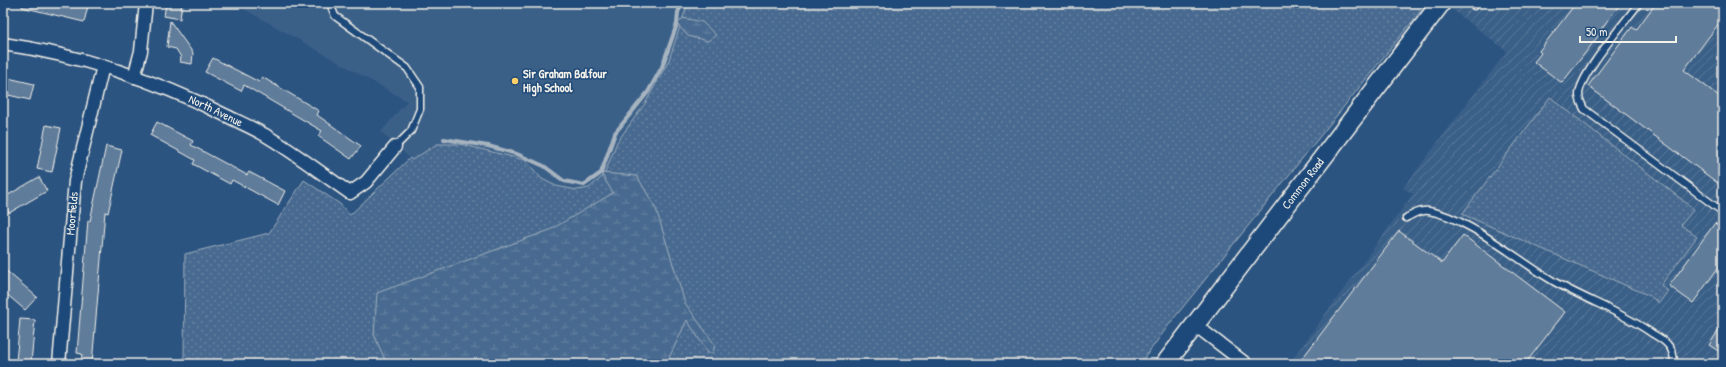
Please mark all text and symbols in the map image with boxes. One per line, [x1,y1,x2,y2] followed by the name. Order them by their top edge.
[1580,18,1676,44] scale bar
[1586,23,1607,40] text: 50 m
[523,65,607,97] place label: Sir Graham Balfour High School
[510,76,520,86] marker: Sir Graham Balfour High School
[186,90,246,131] street label: North Avenue
[1277,154,1328,213] street label: Common Road
[61,191,82,236] street label: Moorfields

